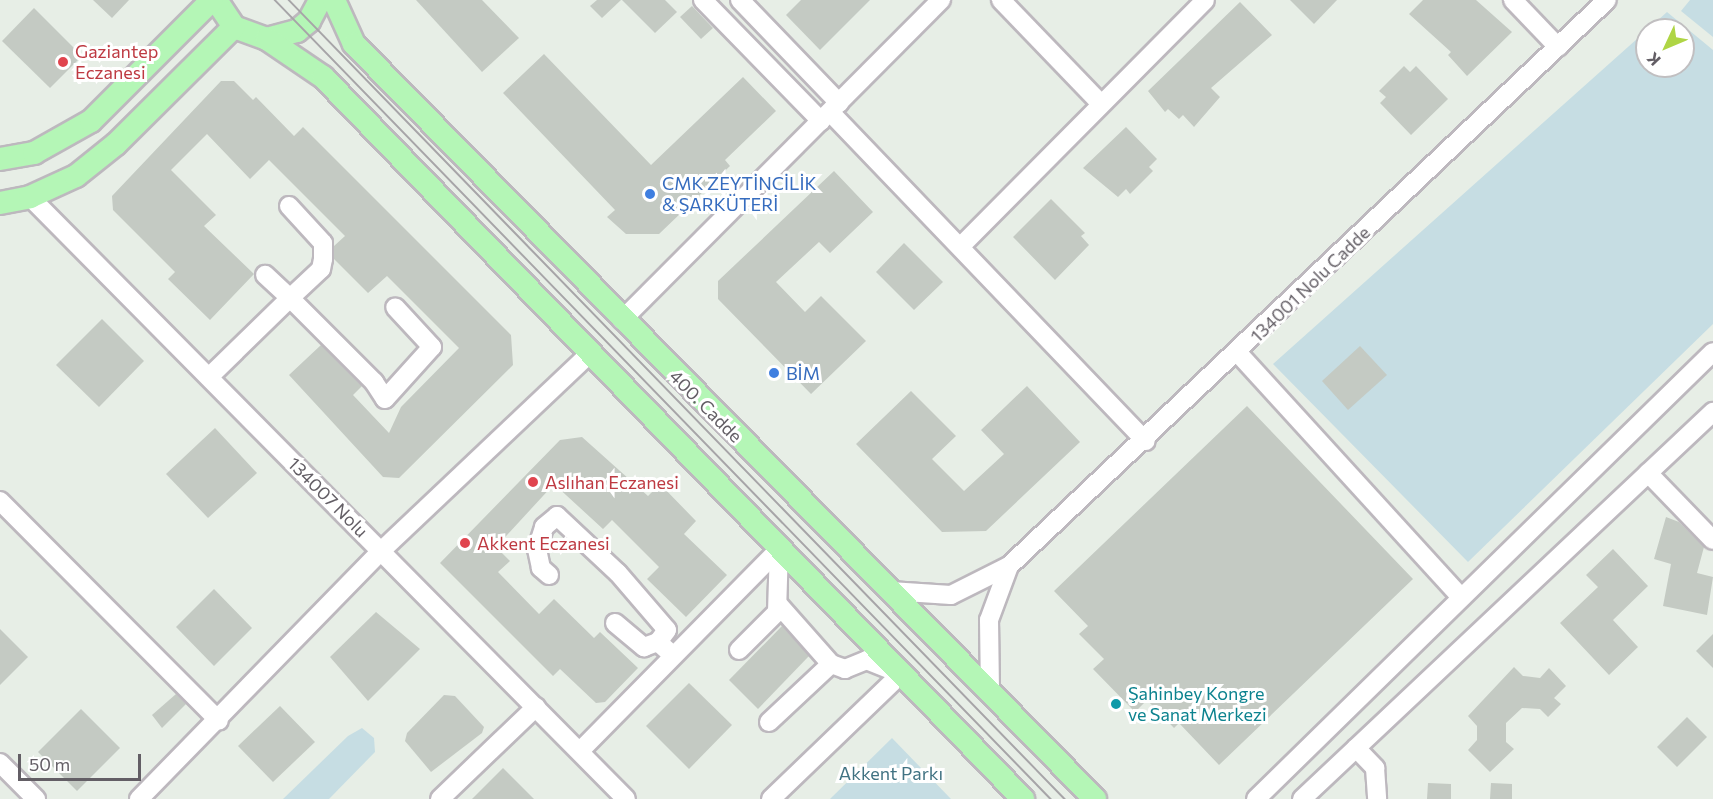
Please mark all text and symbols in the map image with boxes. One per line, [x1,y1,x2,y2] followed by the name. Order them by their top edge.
[1635,18,1695,78] north arrow
[75,41,158,84] place label: Gaziantep Eczanesi
[1642,49,1664,70] text: K
[56,55,70,69] marker: Gaziantep Eczanesi
[662,173,817,216] place label: CMK ZEYTİNCİLİK & ŞARKÜTERİ
[643,187,657,201] marker: CMK ZEYTİNCİLİK & ŞARKÜTERİ
[1246,221,1374,347] street label: 134001 Nolu Cadde
[786,362,820,384] place label: BİM
[665,365,747,447] street label: 400. Cadde
[767,366,781,380] marker: BİM
[284,453,372,541] street label: 134007 Nolu
[545,471,679,493] place label: Aslıhan Eczanesi
[526,475,540,489] marker: Aslıhan Eczanesi
[477,532,610,554] place label: Akkent Eczanesi
[458,536,472,550] marker: Akkent Eczanesi
[1128,683,1267,726] place label: Şahinbey Kongre ve Sanat Merkezi
[1109,697,1123,711] marker: Şahinbey Kongre ve Sanat Merkezi
[21,742,144,780] scale bar
[29,753,70,775] text: 50 m
[839,762,943,784] park label: Akkent Parkı

